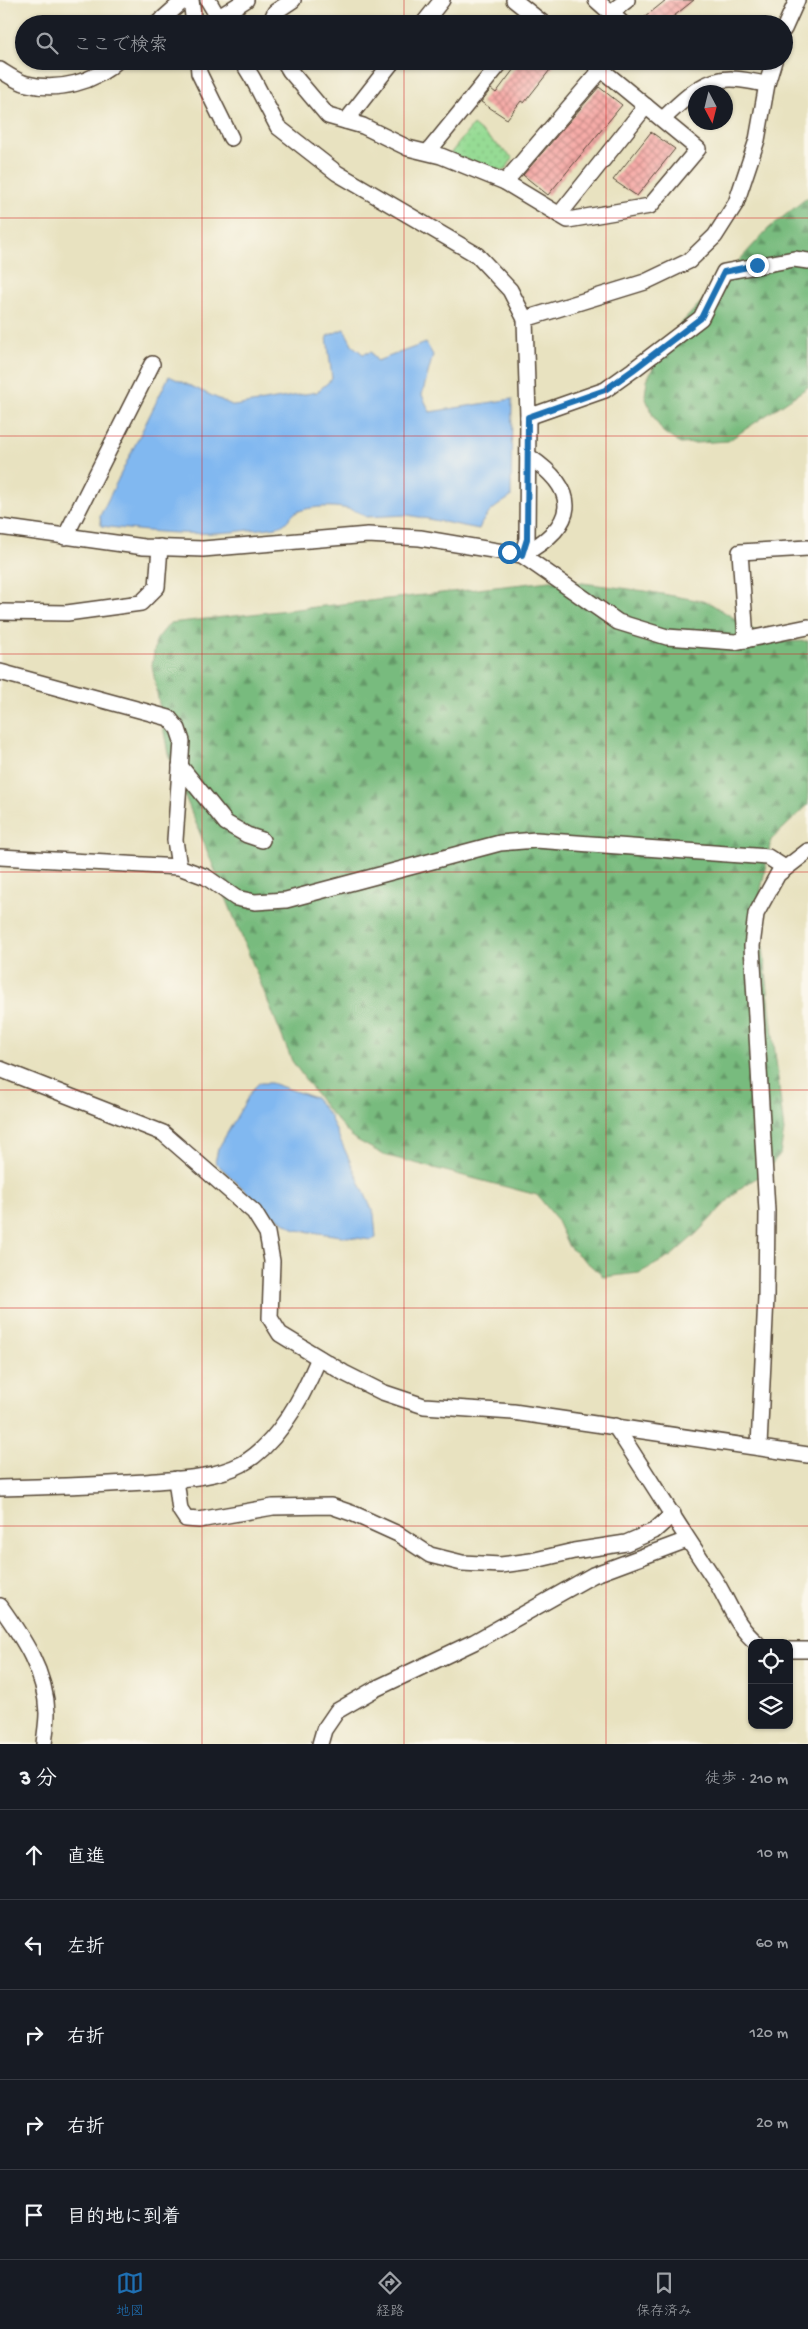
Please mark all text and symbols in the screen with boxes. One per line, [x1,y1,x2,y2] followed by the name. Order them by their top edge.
[15,15,793,70] search box
[33,29,61,57] icon: search
[73,35,168,58] text: ここで検索
[688,85,733,130] north arrow
[746,254,769,277] route end
[498,541,521,564] route start
[748,1639,793,1729] map controls
[748,1639,793,1684] button: locate
[748,1684,793,1729] button: layers
[20,1768,57,1793] text: 3 分
[705,1771,788,1790] text: 徒歩 · 210 m
[20,1841,48,1869] icon: ahead
[757,1845,788,1864] text: 10 m
[67,1847,105,1870] text: 直進
[20,1931,48,1959] icon: left
[756,1935,788,1954] text: 60 m
[67,1937,105,1960] text: 左折
[20,2021,48,2049] icon: right
[749,2025,788,2044] text: 120 m
[67,2027,105,2050] text: 右折
[20,2111,48,2139] icon: right
[756,2115,788,2134] text: 20 m
[67,2117,105,2140] text: 右折
[20,2201,48,2229] icon: arrive
[67,2207,181,2230] text: 目的地に到着
[116,2269,144,2321] tab: 地図
[376,2269,404,2321] tab: 経路
[636,2269,692,2321] tab: 保存済み

